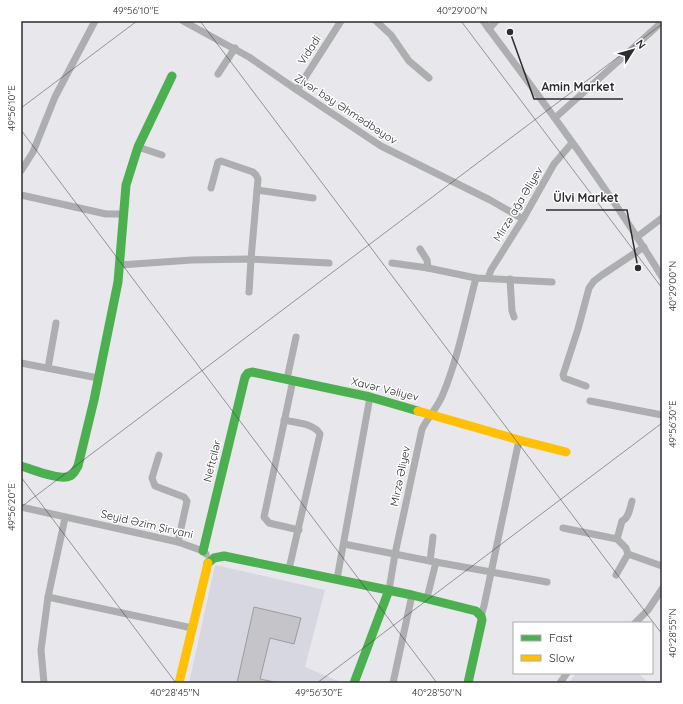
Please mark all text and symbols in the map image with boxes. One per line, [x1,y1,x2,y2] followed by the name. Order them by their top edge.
[113,4,159,17] text: 49°56'10"E
[437,4,487,17] text: 40°29'00"N
[613,30,653,70] north arrow
[294,33,324,67] street label: Vidadi
[633,37,649,51] text: N
[292,70,400,148] street label: Zivər bəy Əhmədbəyov
[534,75,623,99] callout: Amin Market
[541,79,615,94] text: Amin Market
[5,85,18,131] text: 49°56'10"E
[490,164,546,244] street label: Mirzə ağa Əliyev
[546,186,627,210] callout: Ülvi Market
[553,190,619,205] text: Ülvi Market
[666,261,679,311] text: 40°29'00"N
[350,374,420,404] street label: Xavər Vəliyev
[666,400,679,448] text: 49°56'30"E
[200,438,224,484] street label: Neftçilər
[387,444,413,508] street label: Mirzə Əliyev
[5,483,18,531] text: 49°56'20"E
[100,507,194,541] street label: Seyid Əzim Şirvani
[666,608,679,658] text: 40°28'55"N
[513,622,653,674] legend
[549,630,573,645] text: Fast
[549,650,575,665] text: Slow
[150,686,200,699] text: 40°28'45"N
[295,686,343,699] text: 49°56'30"E
[412,686,462,699] text: 40°28'50"N

